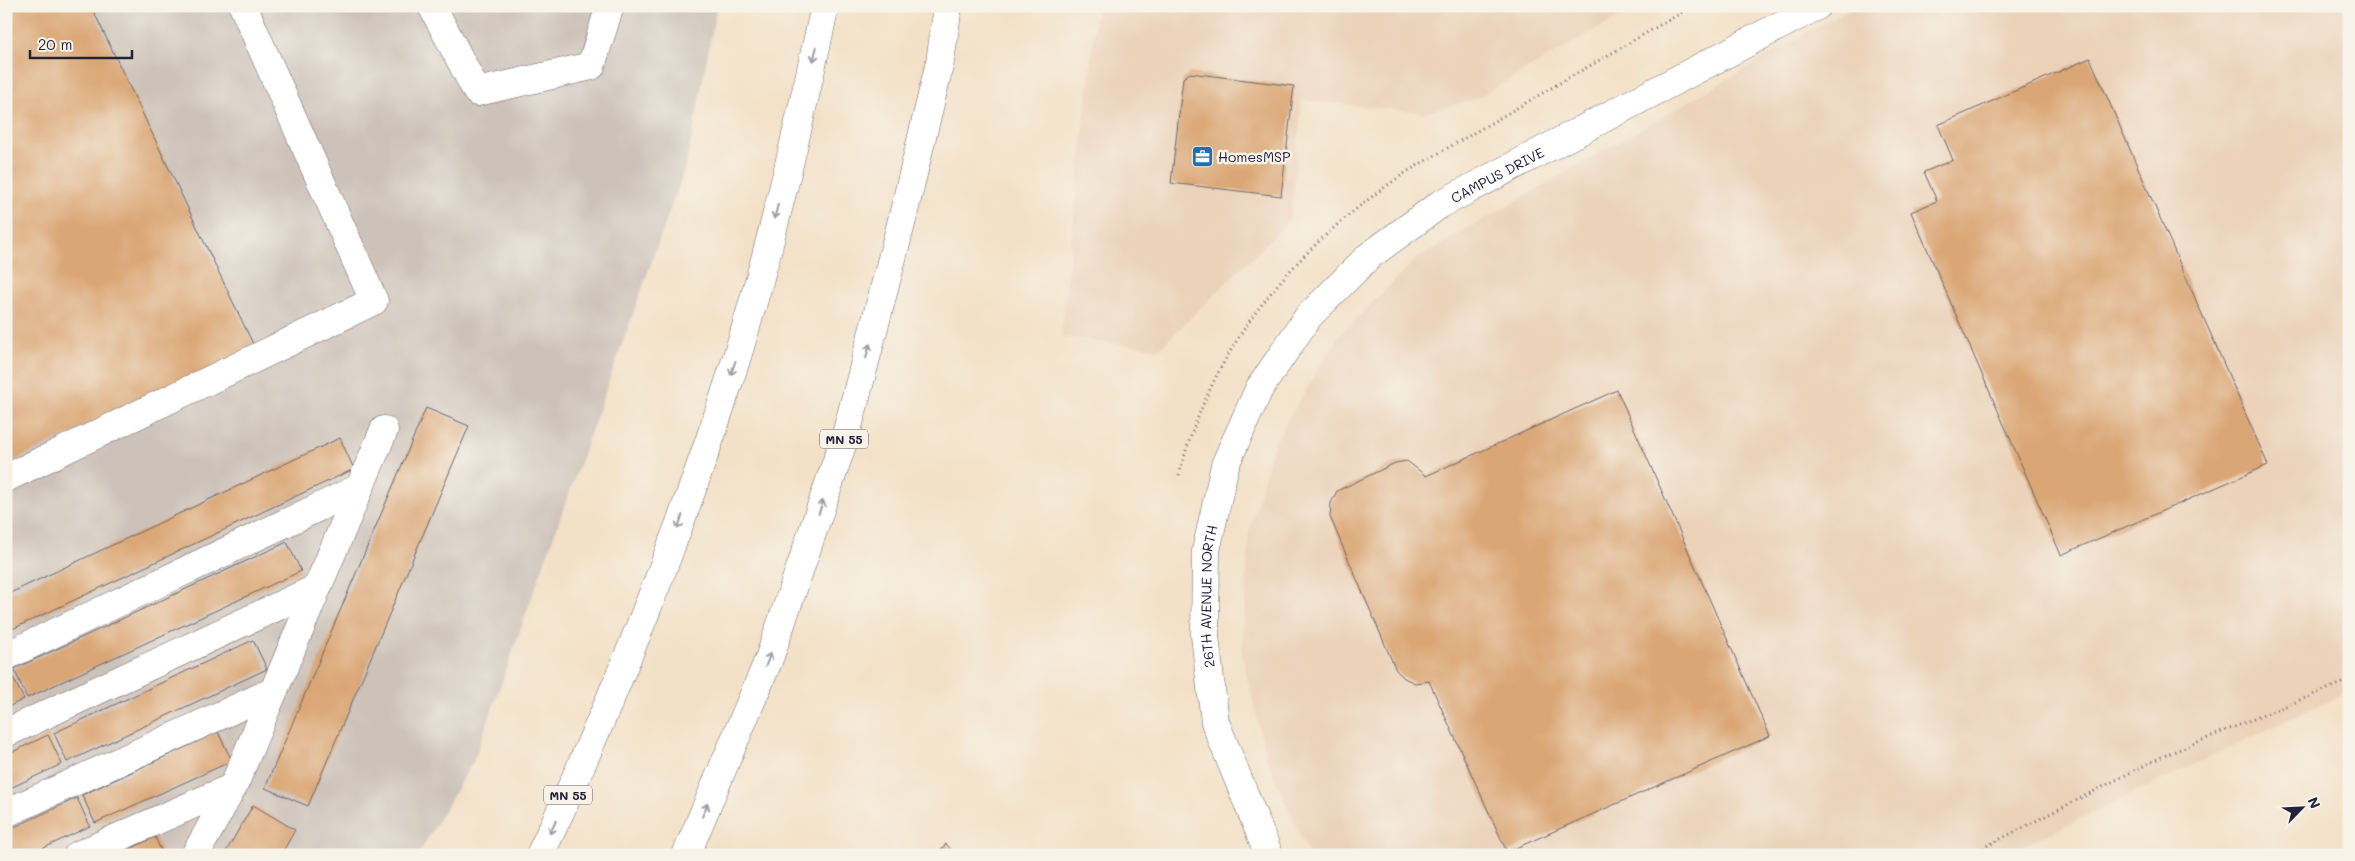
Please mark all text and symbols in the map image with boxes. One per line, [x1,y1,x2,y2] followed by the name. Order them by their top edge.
[30,28,132,60] scale bar
[38,34,72,54] text: 20 m
[810,45,819,61] one-way arrow
[1447,142,1547,207] street label: CAMPUS DRIVE
[1190,144,1214,168] office icon: HomesMSP
[1218,147,1291,166] place label: HomesMSP
[771,203,781,219] one-way arrow
[863,344,873,360] one-way arrow
[728,360,737,375] one-way arrow
[820,429,868,448] road number: MN 55
[817,499,826,515] one-way arrow
[675,514,684,529] one-way arrow
[1195,523,1221,669] street label: 26TH AVENUE NORTH
[764,653,773,669] one-way arrow
[2278,784,2328,834] north arrow
[544,786,592,804] road number: MN 55
[2303,794,2325,811] text: N
[700,803,710,818] one-way arrow
[548,819,557,834] one-way arrow

